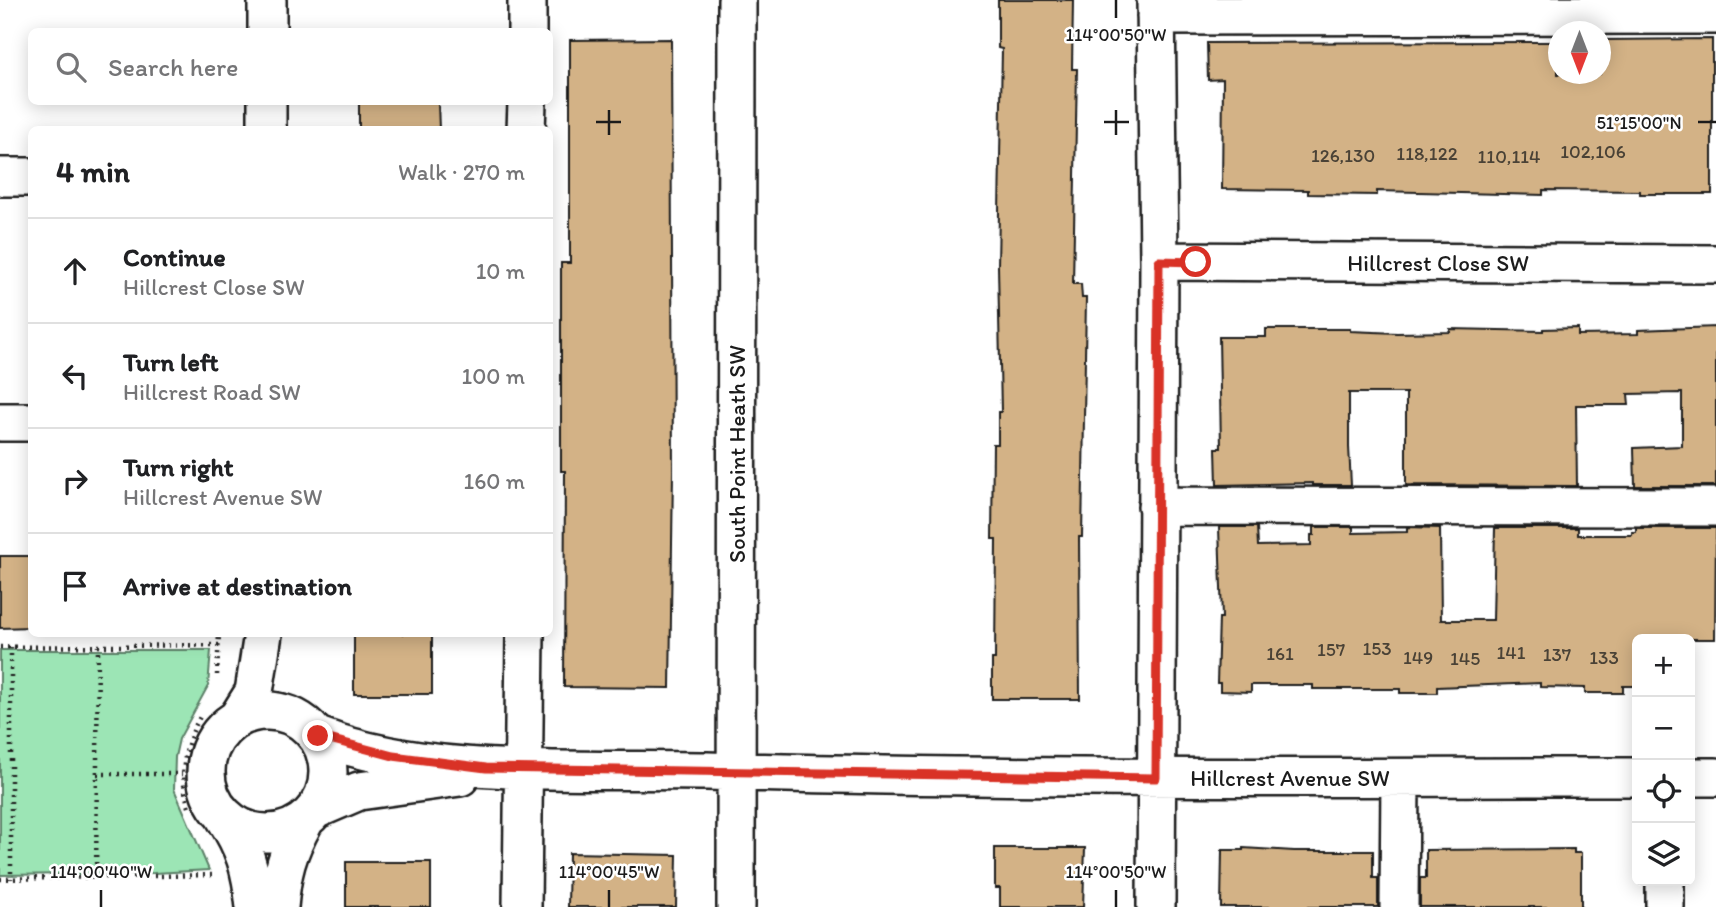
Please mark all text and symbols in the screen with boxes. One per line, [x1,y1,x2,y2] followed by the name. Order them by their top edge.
[1548,21,1611,84] north arrow
[1066,24,1166,46] text: 114°00'50"W
[28,28,553,105] search box
[52,48,90,86] icon: search
[108,51,238,83] text: Search here
[1596,112,1682,134] text: 51°15'00"N
[1560,140,1626,163] house number: 102,106
[1396,142,1458,165] house number: 118,122
[1311,144,1375,167] house number: 126,130
[1478,145,1540,168] house number: 110,114
[56,153,130,190] text: 4 min
[398,158,525,186] text: Walk · 270 m
[123,241,226,273] text: Continue
[1180,246,1211,277] route start
[1347,249,1529,277] street label: Hillcrest Close SW
[56,252,94,290] icon: ahead
[476,257,525,285] text: 10 m
[123,273,305,301] text: Hillcrest Close SW
[723,345,751,563] street label: South Point Heath SW
[123,346,219,378] text: Turn left
[56,357,94,395] icon: left
[461,362,525,390] text: 100 m
[123,378,301,406] text: Hillcrest Road SW
[123,451,234,483] text: Turn right
[56,462,94,500] icon: right
[463,467,525,495] text: 160 m
[123,483,323,511] text: Hillcrest Avenue SW
[56,567,94,605] icon: arrive
[123,570,352,602] text: Arrive at destination
[1632,634,1695,886] map controls
[1632,634,1695,697] button: +
[1362,637,1392,660] house number: 153
[1317,638,1345,661] house number: 157
[1496,641,1526,664] house number: 141
[1266,642,1294,665] house number: 161
[1543,643,1571,666] house number: 137
[1403,646,1433,669] house number: 149
[1589,646,1619,669] house number: 133
[1450,647,1480,670] house number: 145
[1632,697,1695,760] button: −
[302,720,333,751] route end
[1632,760,1695,823] button: locate
[1190,764,1390,792] street label: Hillcrest Avenue SW
[1632,823,1695,886] button: layers
[50,861,152,883] text: 114°00'40"W
[559,861,659,883] text: 114°00'45"W
[1066,861,1166,883] text: 114°00'50"W

